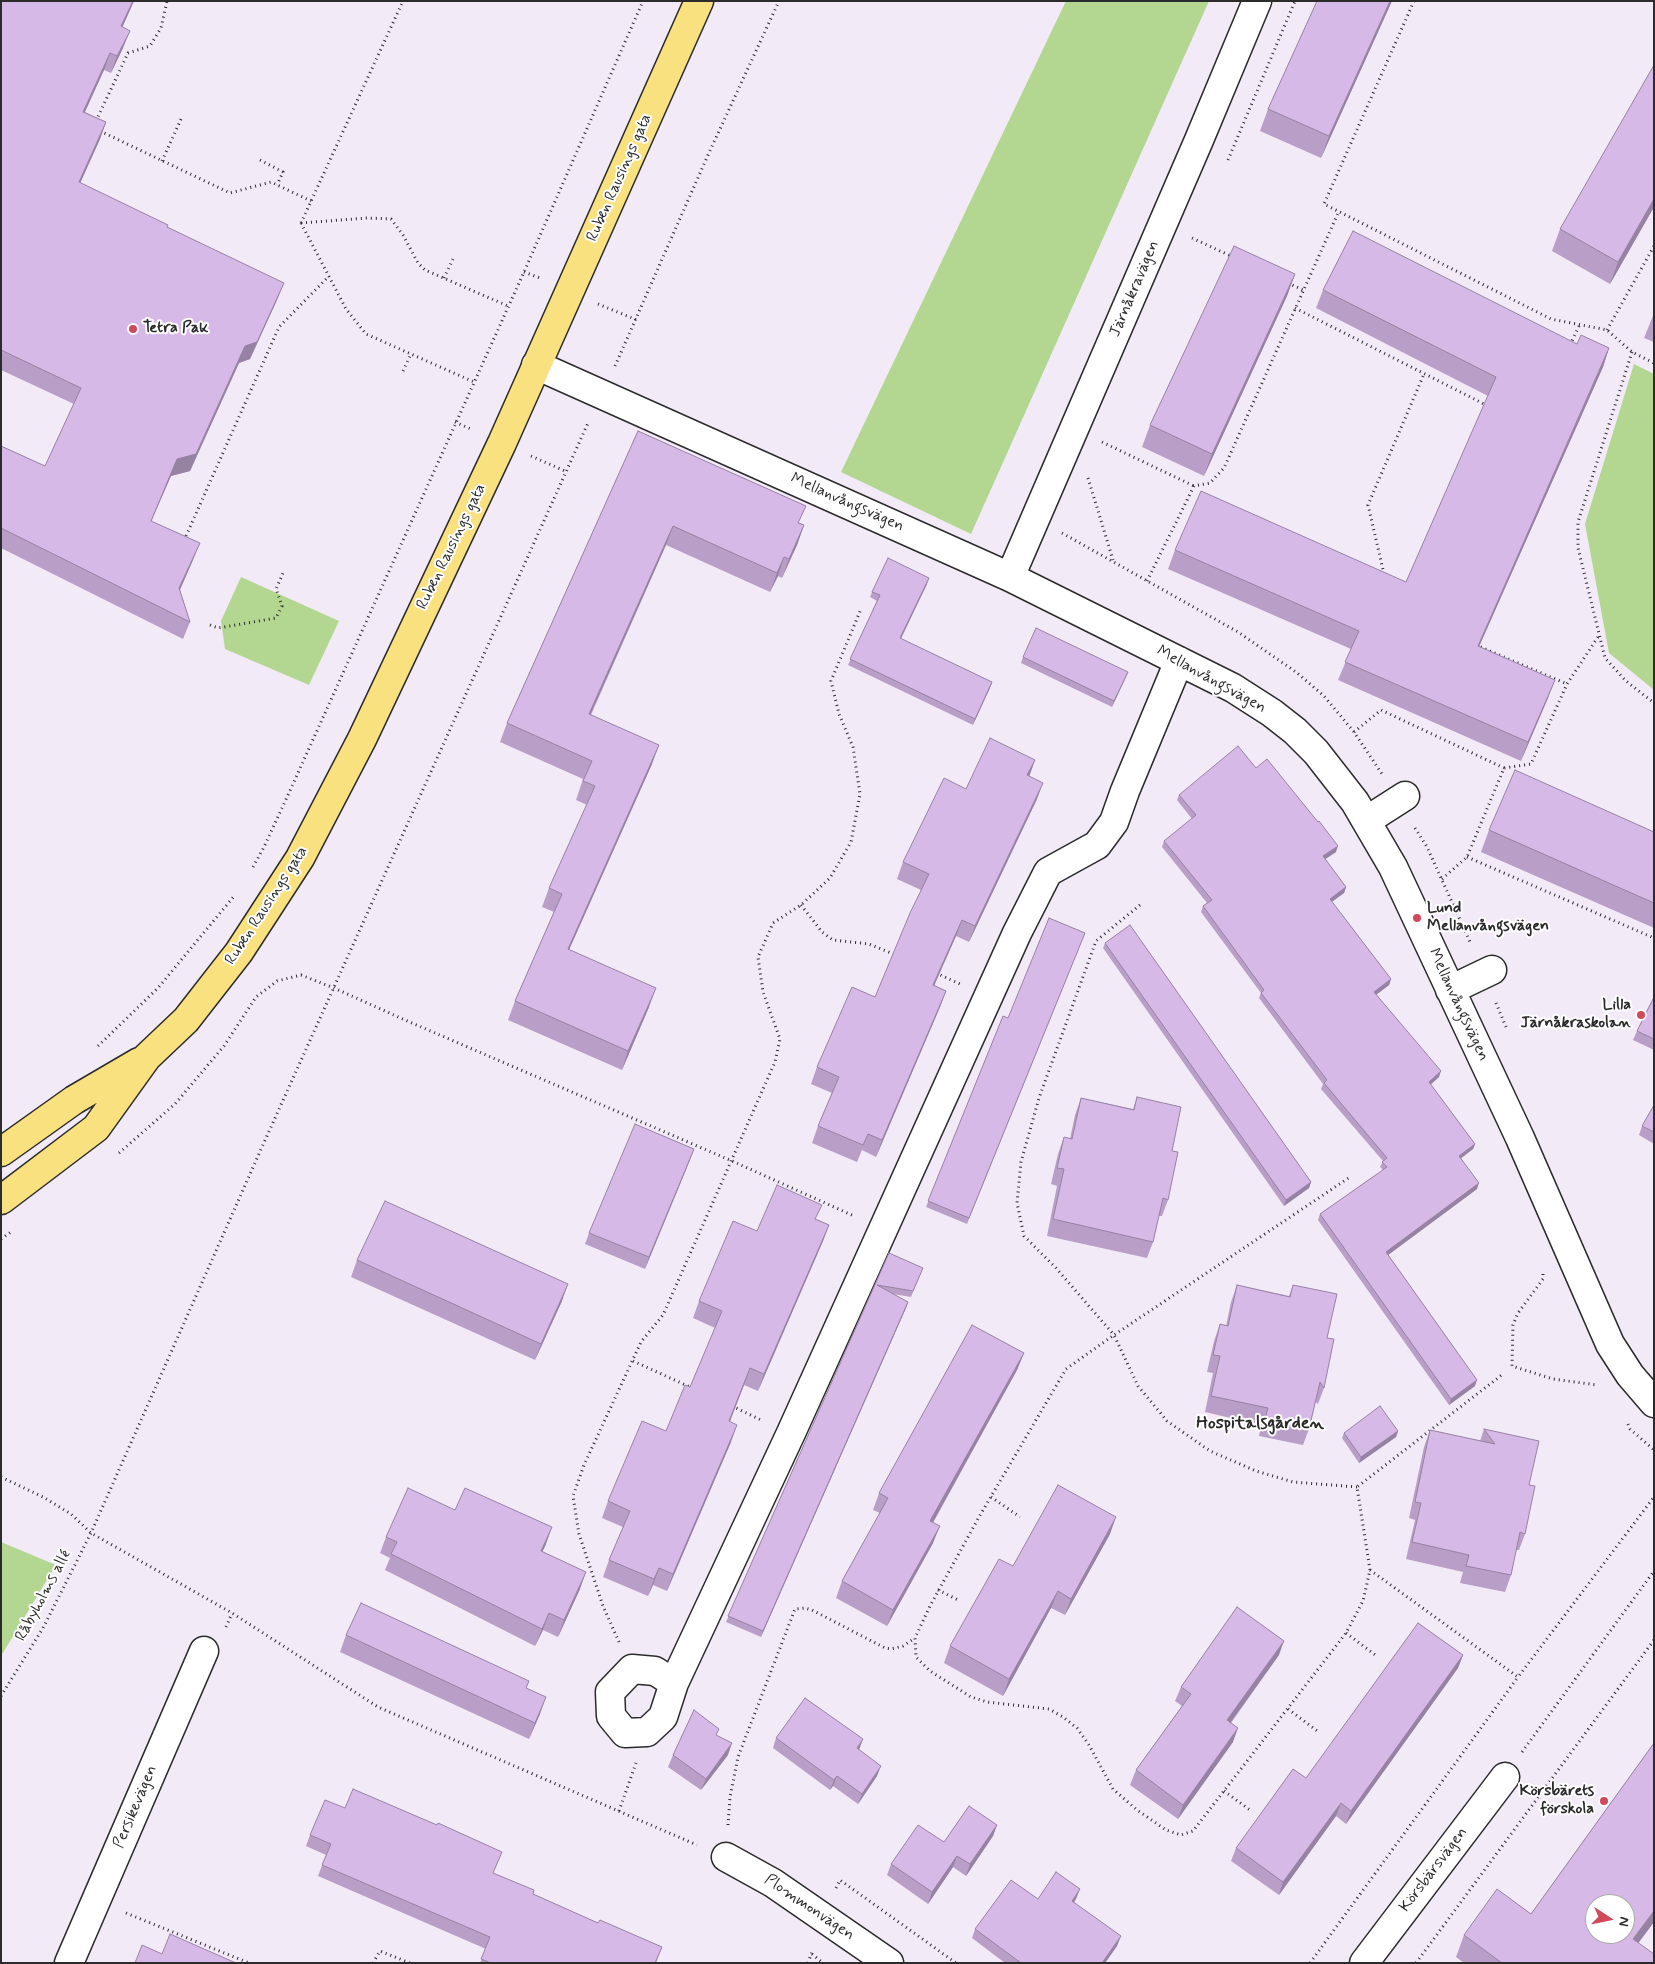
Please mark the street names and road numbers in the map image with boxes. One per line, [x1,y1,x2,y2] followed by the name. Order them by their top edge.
[583,111,657,245] street label: Ruben Rausings gata
[1106,238,1164,340] street label: Järnåkravägen
[787,469,907,537] street label: Mellanvångsvägen
[413,481,491,613] street label: Ruben Rausings gata
[1153,642,1269,718] street label: Mellanvångsvägen
[221,843,313,969] street label: Ruben Rausings gata
[1423,946,1493,1064] street label: Mellanvångsvägen
[12,1547,76,1645] street label: Råbyholms allé
[110,1763,162,1851] street label: Persikevägen
[1396,1824,1472,1916] street label: Körsbärsvägen
[760,1871,858,1945] street label: Plommonvägen

